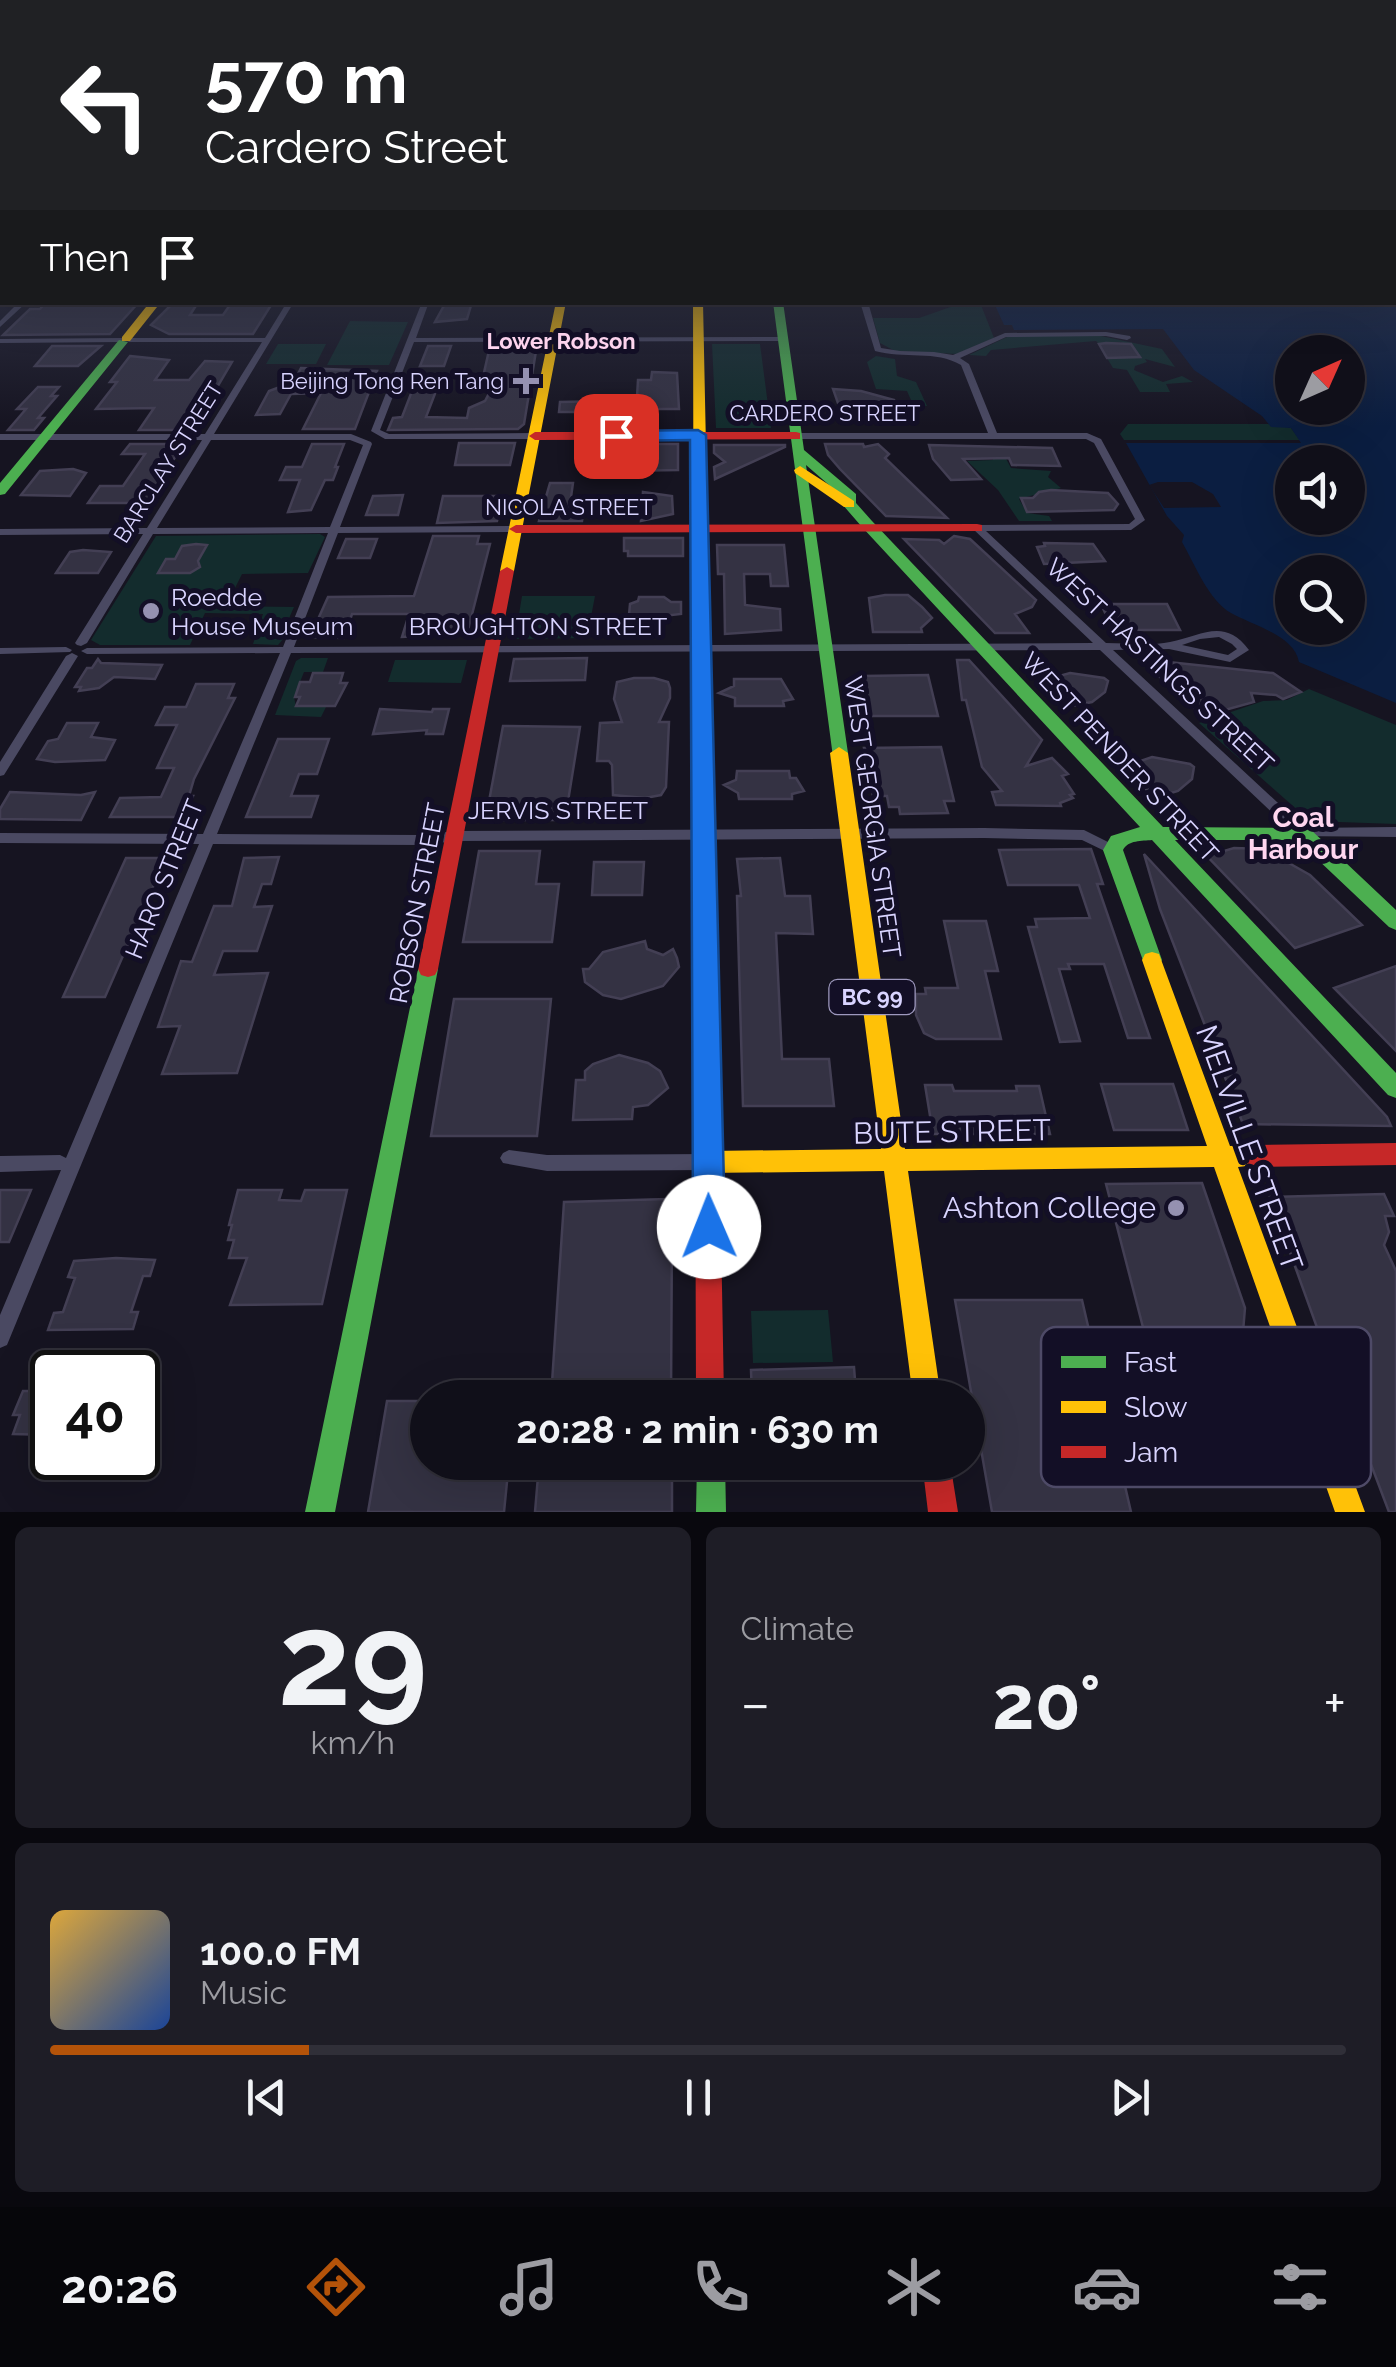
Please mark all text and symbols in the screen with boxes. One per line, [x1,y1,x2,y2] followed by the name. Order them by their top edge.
[205,37,408,119] text: 570 m
[40,40,170,170] icon: left
[205,121,508,174] text: Cardero Street
[150,230,205,285] icon: arrive
[40,235,130,280] text: Then
[486,328,636,354] district label: Lower Robson
[1275,335,1365,425] north arrow
[1275,335,1365,645] map controls
[280,368,504,394] place label: Beijing Tong Ren Tang
[513,368,539,394] marker: Beijing Tong Ren Tang
[108,376,228,547] street label: BARCLAY STREET
[574,394,659,479] pin
[729,400,921,426] street label: CARDERO STREET
[589,409,644,464] icon: arrive
[1275,445,1365,535] button: sound
[485,494,653,520] street label: NICOLA STREET
[1040,552,1280,778] street label: WEST HASTINGS STREET
[1275,555,1365,645] button: search
[171,582,353,641] place label: Roedde House Museum
[140,600,162,622] marker: Roedde House Museum
[409,611,667,641] street label: BROUGHTON STREET
[1015,646,1225,868] street label: WEST PENDER STREET
[838,674,908,960] street label: WEST GEORGIA STREET
[118,795,210,963] street label: HARO STREET
[468,795,648,825] street label: JERVIS STREET
[383,800,451,1006] street label: ROBSON STREET
[1248,801,1358,866] district label: Coal Harbour
[830,980,914,1014] road number: BC 99
[1189,1020,1310,1275] street label: MELVILLE STREET
[853,1112,1051,1151] street label: BUTE STREET
[657,1175,761,1279] position arrow
[943,1190,1156,1225] place label: Ashton College
[1165,1197,1187,1219] marker: Ashton College
[1041,1327,1371,1487] legend
[1124,1346,1177,1379] text: Fast
[30,1350,160,1480] speed limit sign: 40
[1124,1391,1188,1424] text: Slow
[516,1407,879,1452] text: 20:28 · 2 min · 630 m
[1124,1436,1178,1469] text: Jam
[278,1583,428,1735] text: 29
[741,1610,854,1647] text: Climate
[992,1658,1101,1747] text: 20°
[741,1671,770,1736] text: −
[1323,1671,1346,1736] text: +
[311,1724,395,1761] text: km/h
[200,1929,361,1974] text: 100.0 FM
[200,1974,287,2011] text: Music
[239,2070,294,2125] icon: previous
[671,2070,726,2125] icon: pause
[1103,2070,1158,2125] icon: next
[301,2252,371,2322] icon: directions
[494,2252,564,2322] icon: music
[686,2252,756,2322] icon: phone
[879,2252,949,2322] icon: climate
[1072,2252,1142,2322] icon: car
[1265,2252,1335,2322] icon: filters
[61,2261,178,2314] text: 20:26

